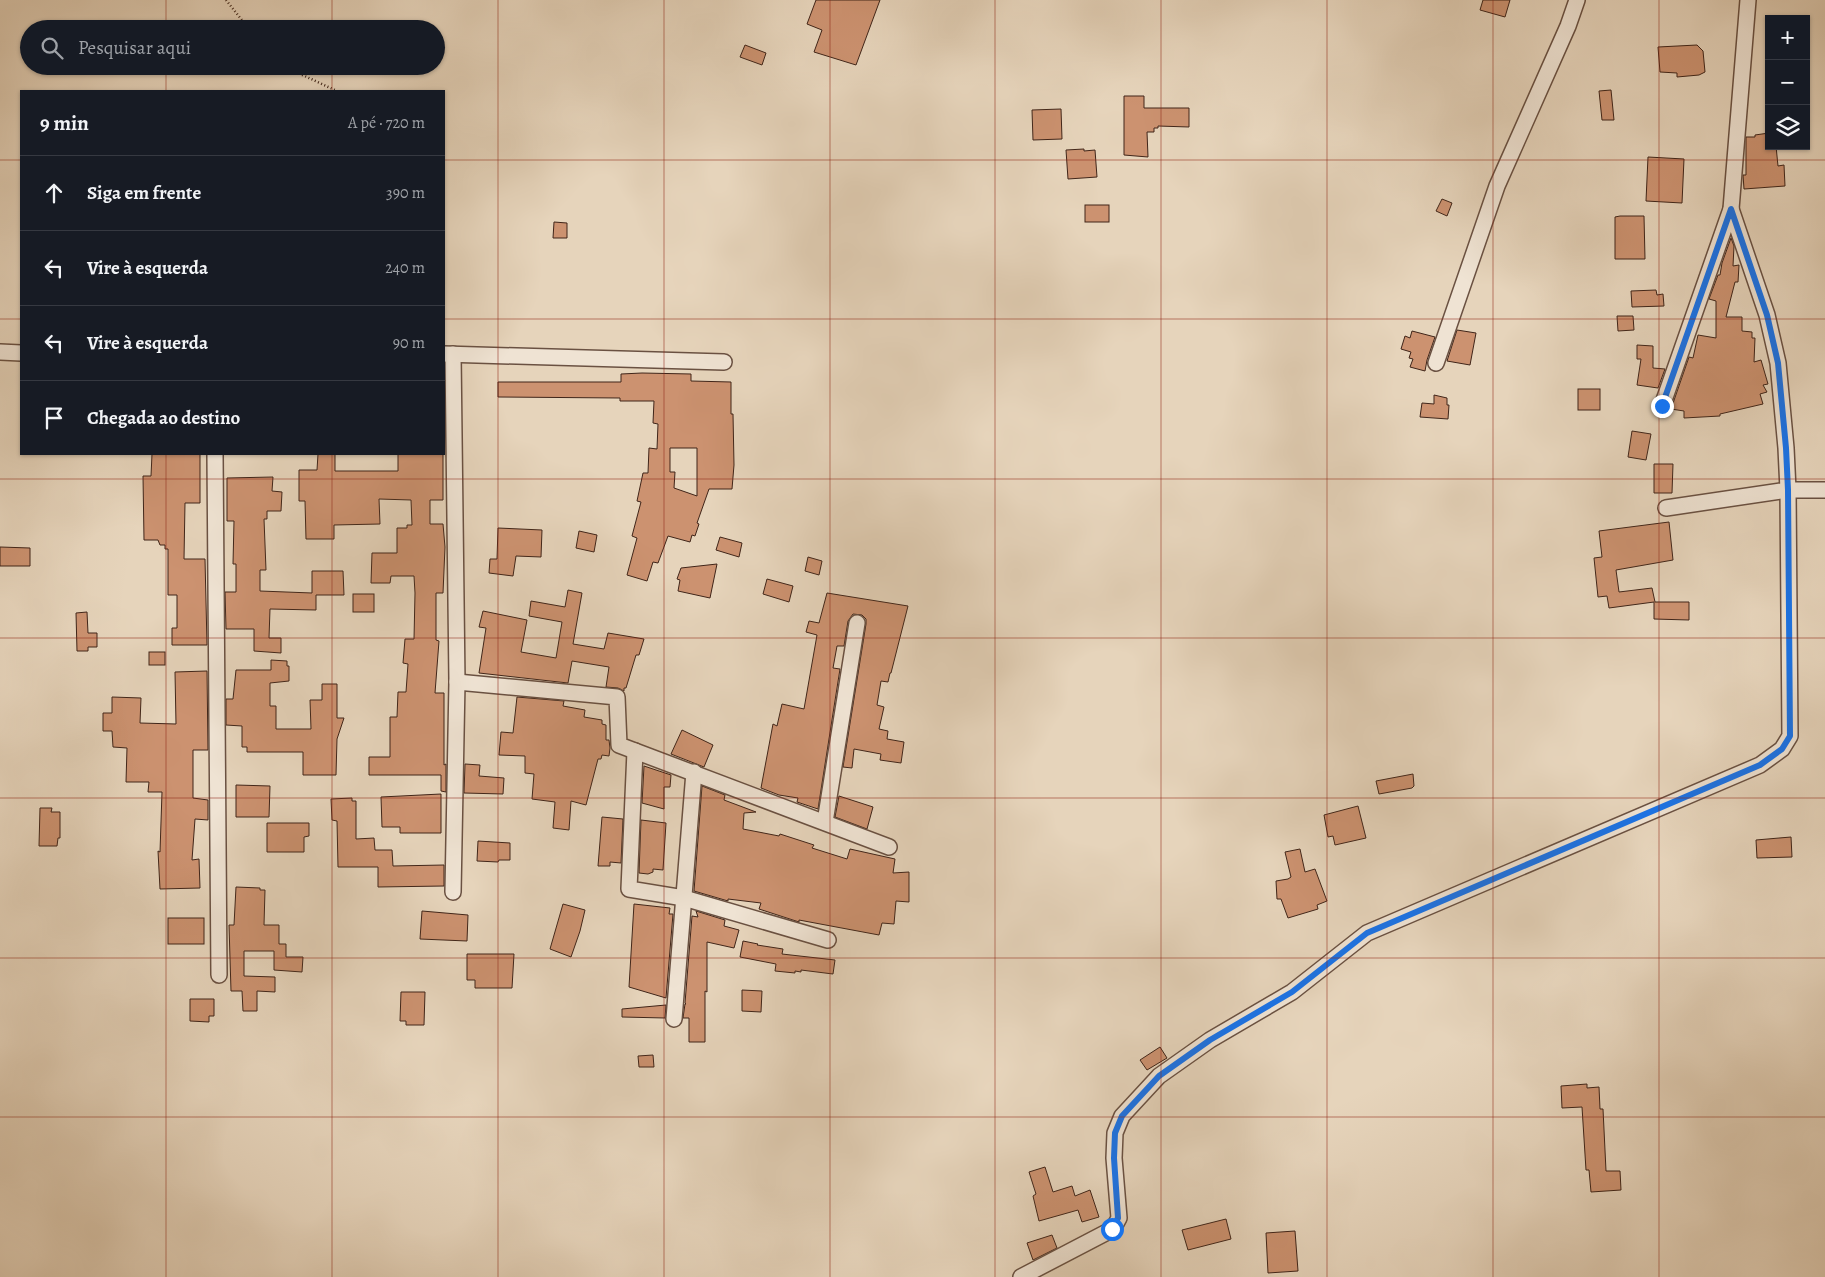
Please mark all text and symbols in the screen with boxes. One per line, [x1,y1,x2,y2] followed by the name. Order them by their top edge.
[1765,15,1810,150] map controls
[1765,15,1810,60] button: +
[20,20,445,75] search box
[38,34,66,62] icon: search
[78,35,191,61] text: Pesquisar aqui
[1765,60,1810,105] button: −
[1765,105,1810,150] button: layers
[40,109,89,137] text: 9 min
[348,112,425,134] text: A pé · 720 m
[40,179,68,207] icon: ahead
[87,180,201,206] text: Siga em frente
[386,182,425,204] text: 390 m
[40,254,68,282] icon: left
[87,255,208,281] text: Vire à esquerda
[385,257,425,279] text: 240 m
[40,329,68,357] icon: left
[87,330,208,356] text: Vire à esquerda
[393,332,425,354] text: 90 m
[1651,395,1674,418] route end
[40,404,68,432] icon: arrive
[87,405,240,431] text: Chegada ao destino
[1101,1218,1124,1241] route start

